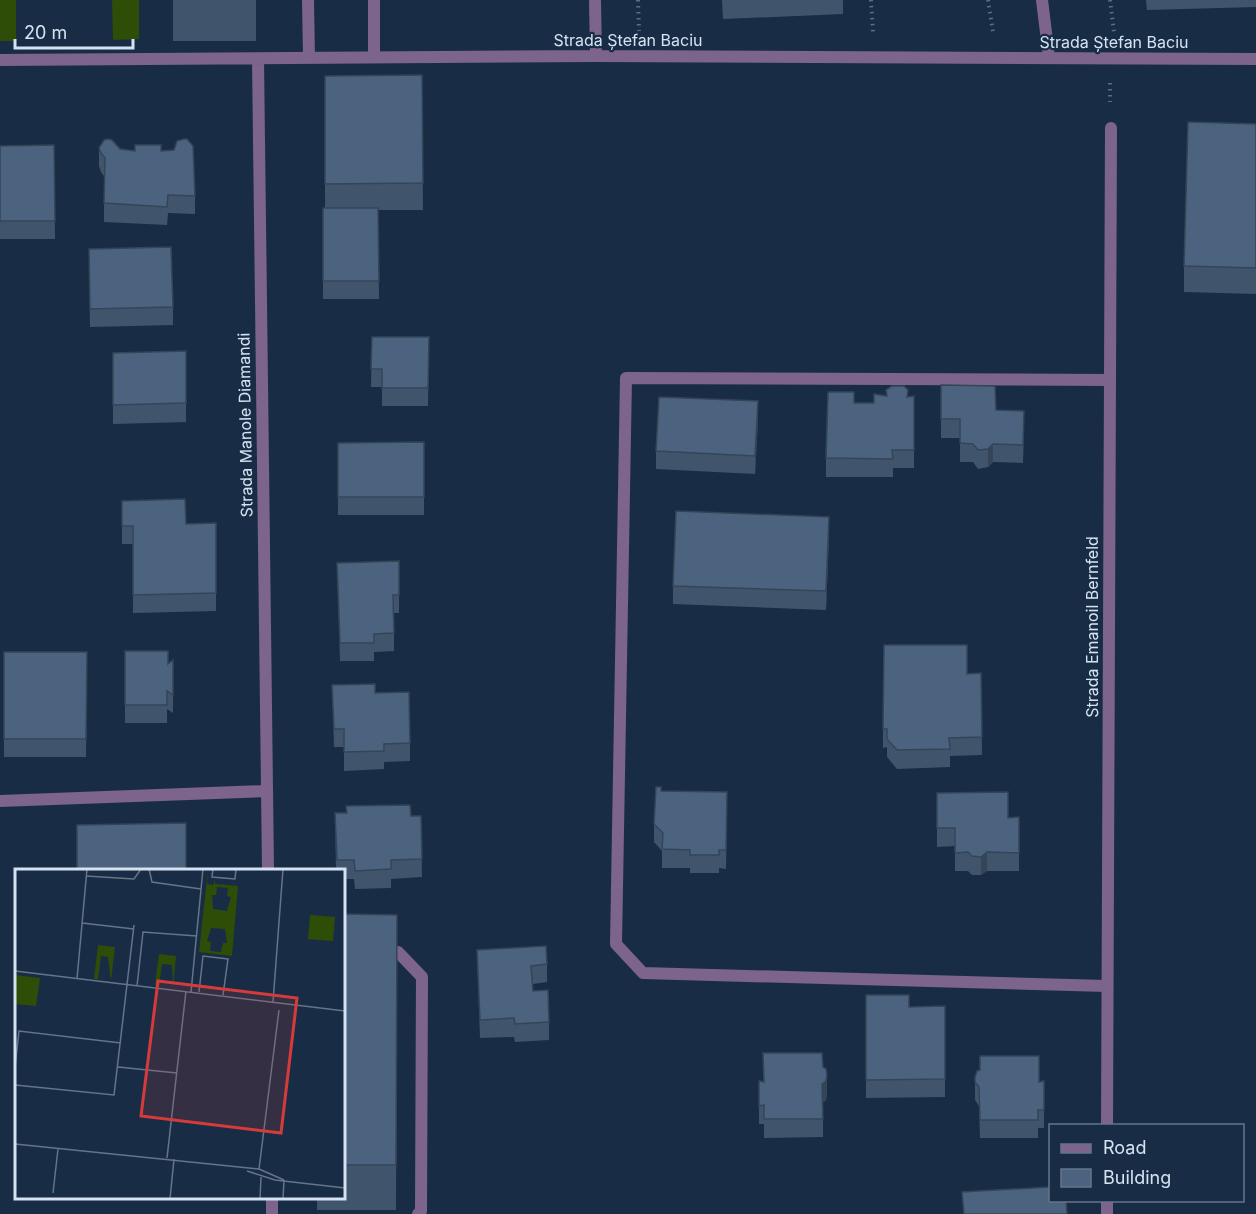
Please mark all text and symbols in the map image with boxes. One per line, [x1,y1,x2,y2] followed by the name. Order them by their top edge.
[15,12,134,50] scale bar
[24,22,67,43] text: 20 m
[554,30,703,50] street label: Strada Ștefan Baciu
[1040,32,1189,52] street label: Strada Ștefan Baciu
[233,333,257,517] street label: Strada Manole Diamandi
[1082,536,1102,718] street label: Strada Emanoil Bernfeld
[15,869,345,1199] inset map
[1049,1124,1244,1202] legend
[1103,1137,1146,1158] text: Road
[1103,1167,1171,1188] text: Building

